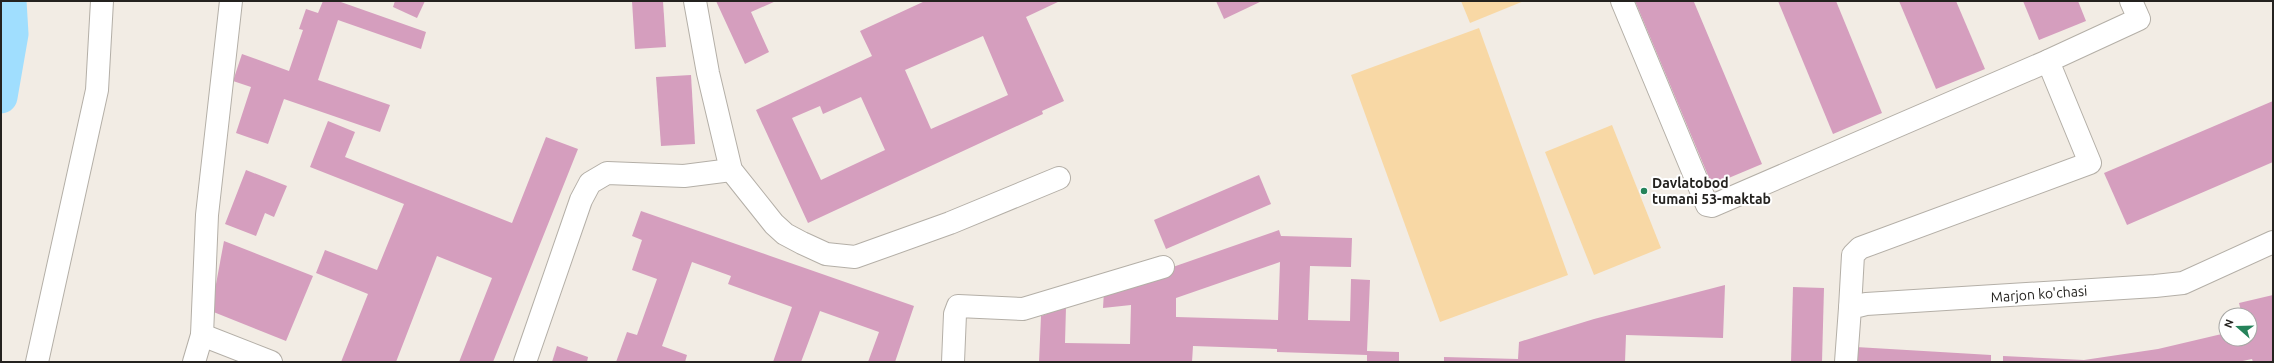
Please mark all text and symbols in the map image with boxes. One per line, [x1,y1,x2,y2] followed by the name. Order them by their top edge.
[1652,175,1771,207] place label: Davlatobod tumani 53-maktab
[1639,186,1649,196] marker: Davlatobod tumani 53-maktab
[1990,283,2088,305] street label: Marjon ko'chasi
[2218,307,2258,347] north arrow
[2222,318,2236,329] text: N

